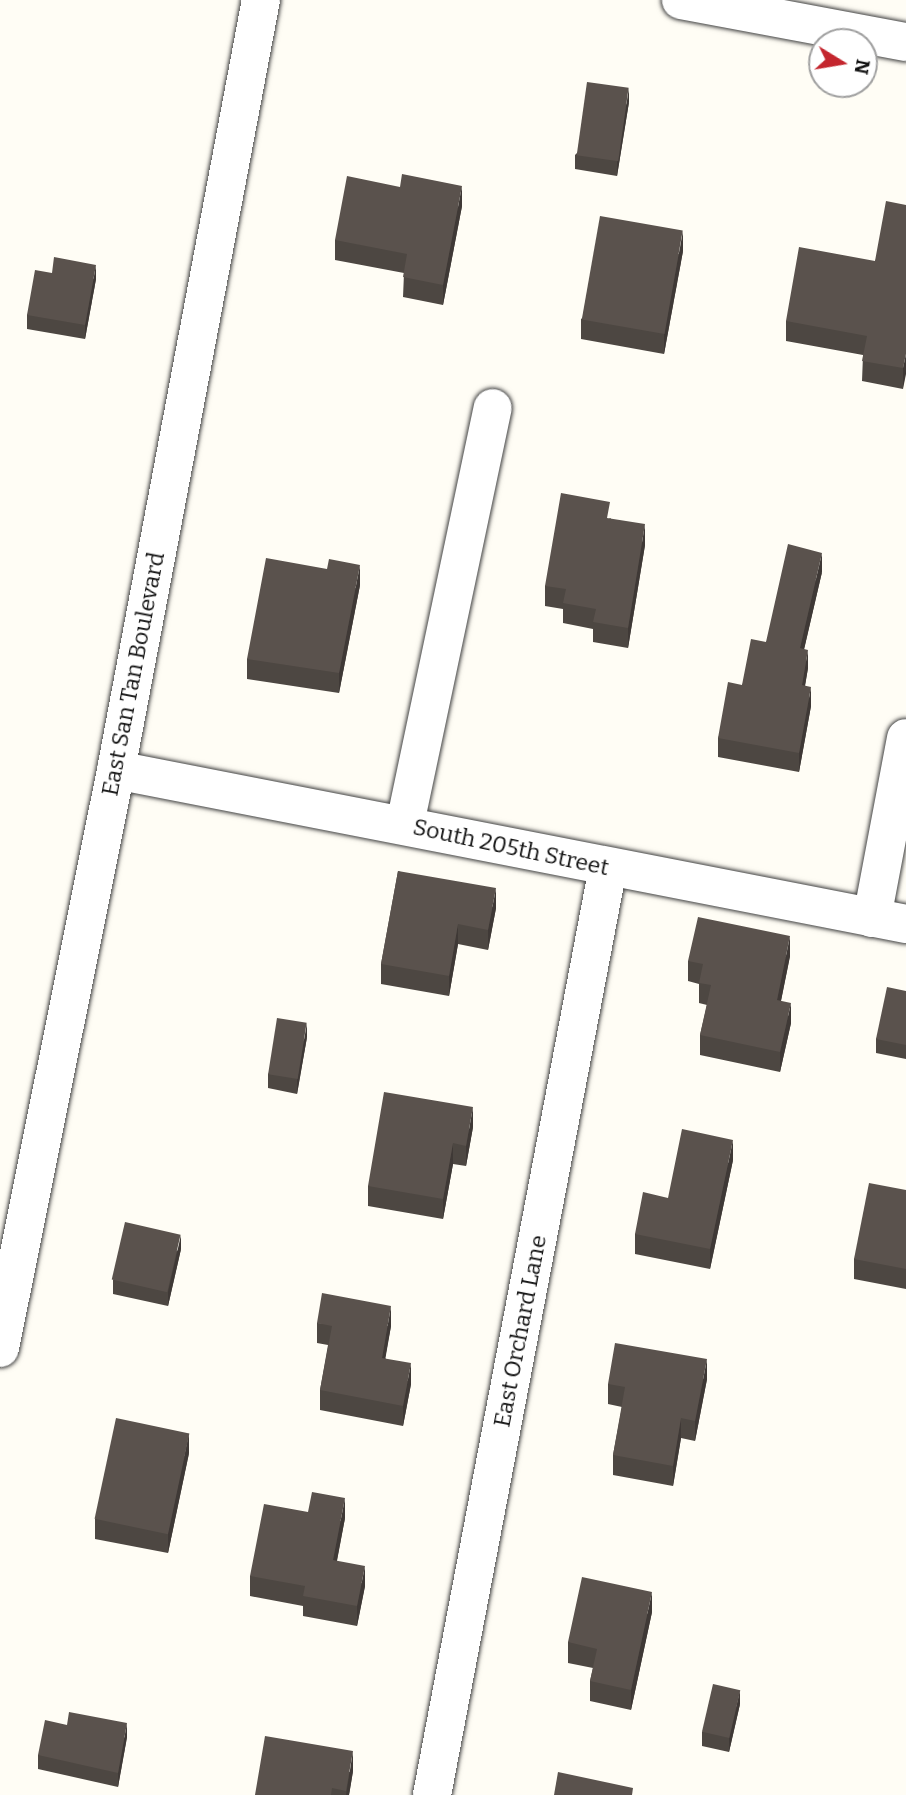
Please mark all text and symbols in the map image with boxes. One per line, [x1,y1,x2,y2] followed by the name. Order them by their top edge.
[808,28,878,98] north arrow
[849,57,875,76] text: N
[96,550,170,798] street label: East San Tan Boulevard
[411,813,611,881] street label: South 205th Street
[488,1233,552,1429] street label: East Orchard Lane

